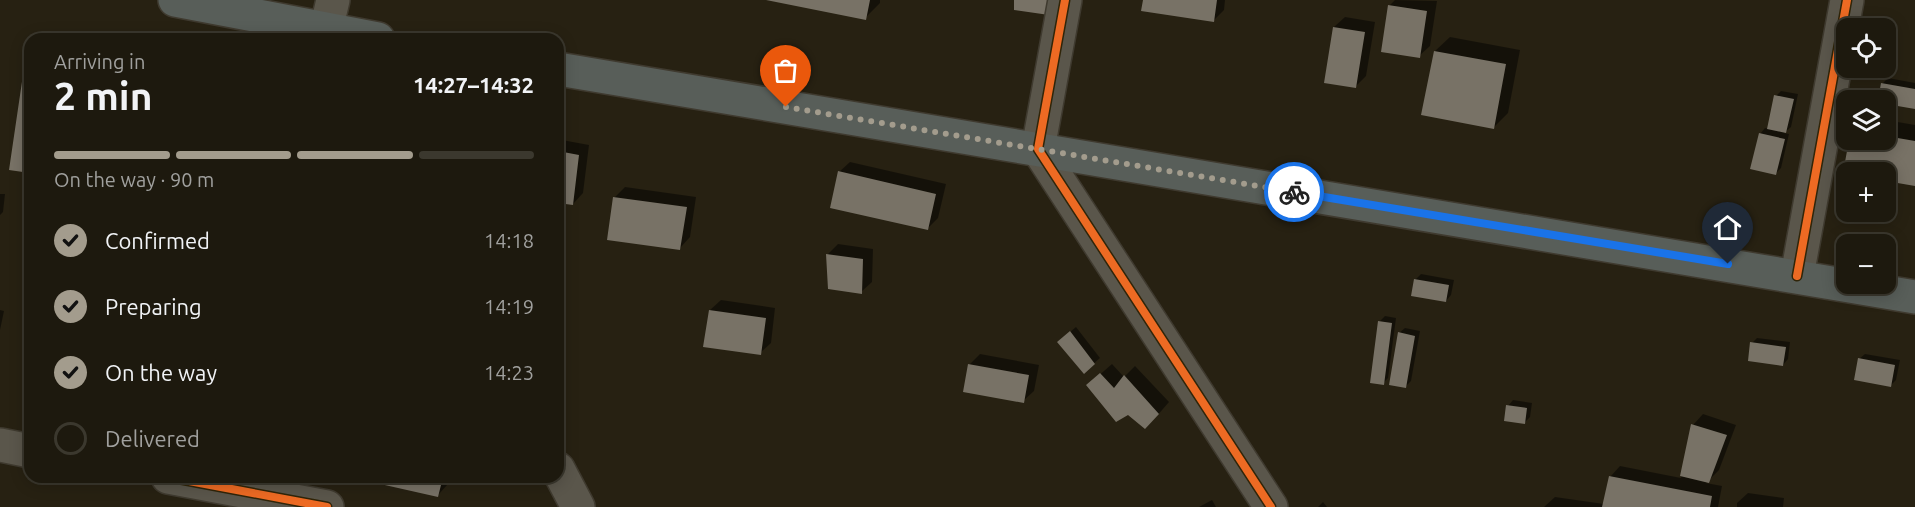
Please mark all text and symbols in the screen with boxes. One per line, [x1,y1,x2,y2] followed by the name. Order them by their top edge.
[1836,18,1896,294] map controls
[1836,18,1896,78] button: locate
[760,45,811,107] pin
[54,50,145,73] text: Arriving in
[769,54,802,87] icon: bag
[413,72,534,97] text: 14:27–14:32
[54,74,153,117] text: 2 min
[1836,90,1896,150] button: layers
[1264,162,1324,222] courier
[1836,162,1896,222] button: +
[54,168,214,191] text: On the way · 90 m
[1278,176,1311,209] icon: bike
[1702,202,1753,264] pin
[1711,211,1744,244] icon: home
[54,224,87,257] icon: check
[105,228,210,253] text: Confirmed
[484,229,534,252] text: 14:18
[1836,234,1896,294] button: −
[54,290,87,323] icon: check
[105,294,202,319] text: Preparing
[484,295,534,318] text: 14:19
[54,356,87,389] icon: check
[105,360,217,385] text: On the way
[484,361,534,384] text: 14:23
[105,426,200,451] text: Delivered

